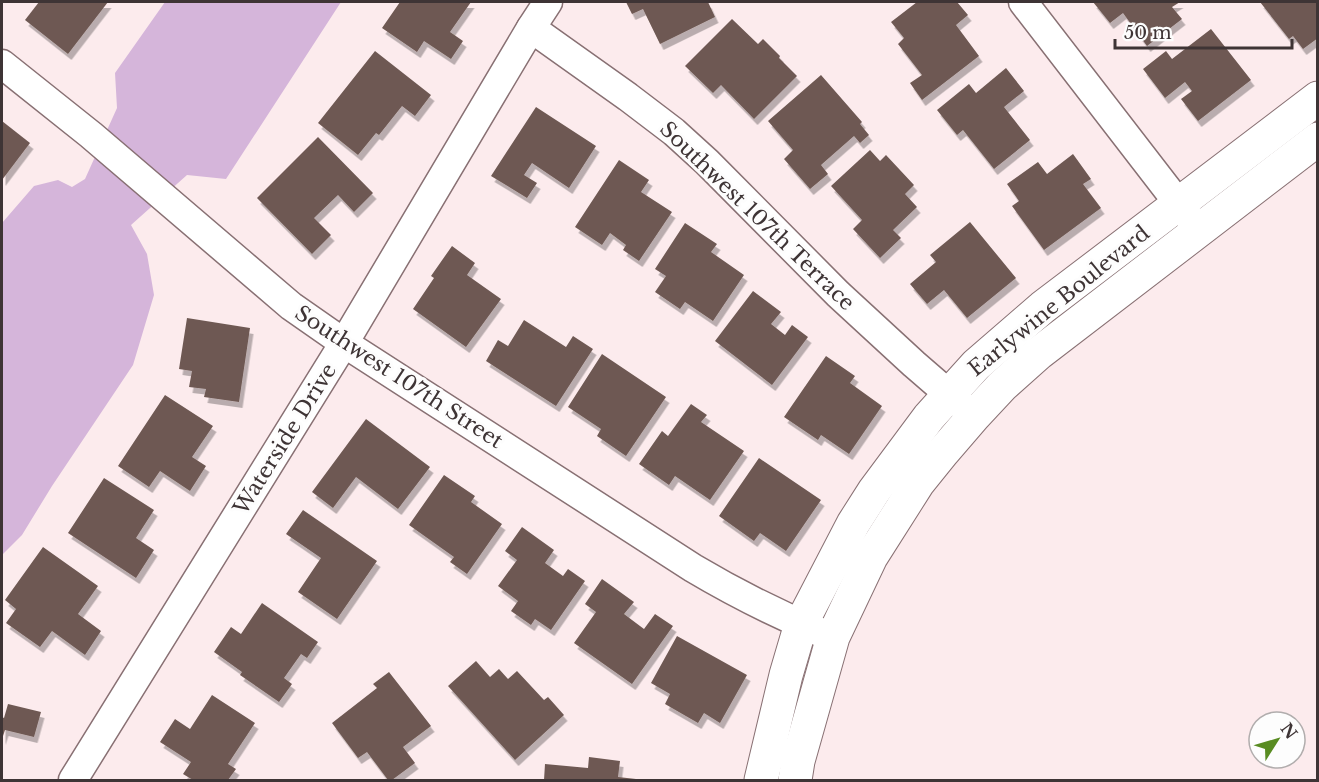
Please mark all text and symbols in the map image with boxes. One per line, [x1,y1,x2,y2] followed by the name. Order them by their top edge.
[1115,12,1292,50] scale bar
[1124,22,1172,44] text: 50 m
[654,116,860,316] street label: Southwest 107th Terrace
[963,220,1155,382] street label: Earlywine Boulevard
[290,300,508,454] street label: Southwest 107th Street
[227,359,342,520] street label: Waterside Drive
[1247,710,1307,770] north arrow
[1276,719,1301,743] text: N

